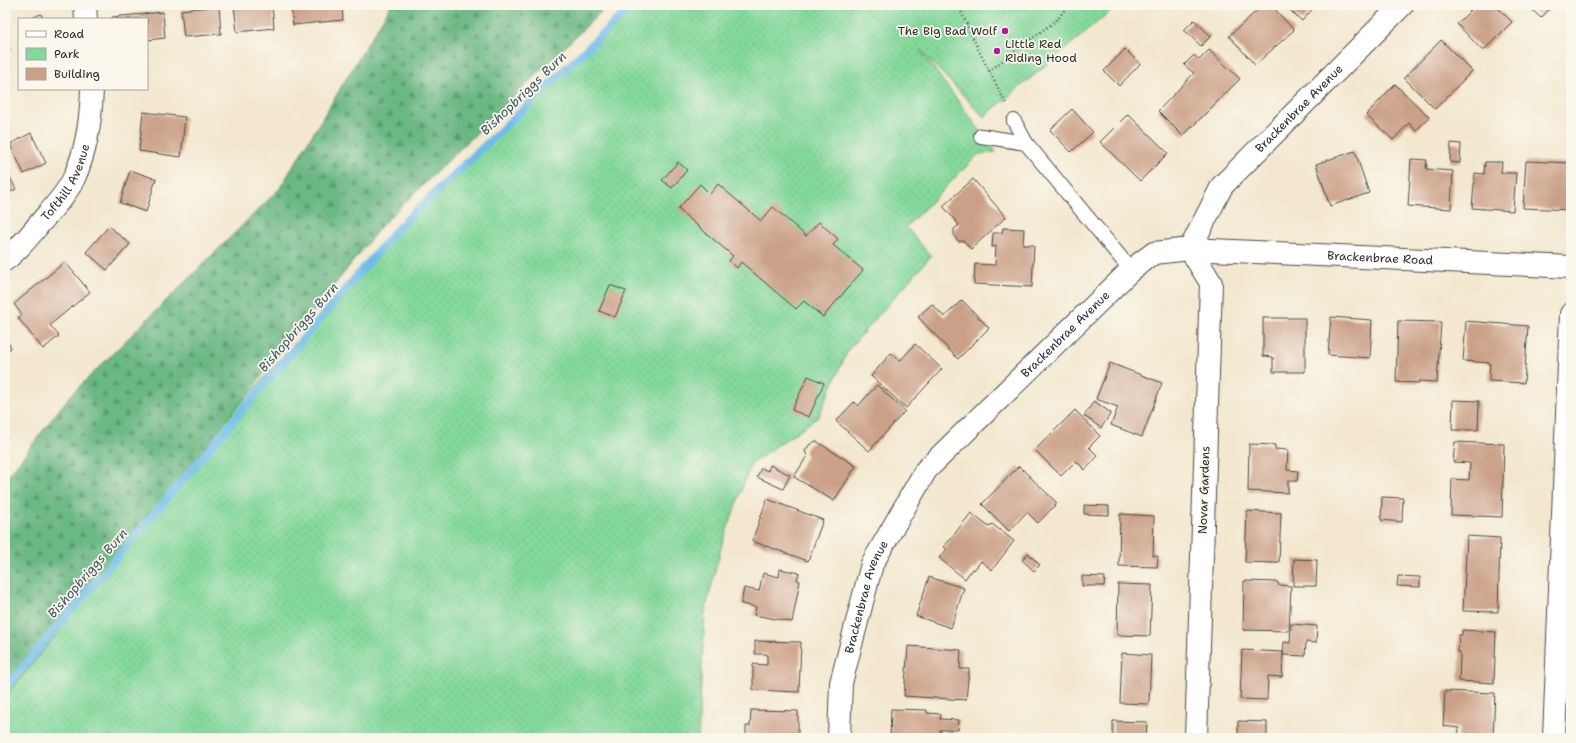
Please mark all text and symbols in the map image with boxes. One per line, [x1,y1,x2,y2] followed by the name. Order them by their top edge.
[18,18,148,90] legend
[898,23,998,39] place label: The Big Bad Wolf
[54,26,85,42] text: Road
[1000,26,1010,36] marker: The Big Bad Wolf
[1005,36,1077,66] place label: Little Red Riding Hood
[54,46,80,62] text: Park
[992,46,1002,56] marker: Little Red Riding Hood
[477,48,570,139] water label: Bishopbriggs Burn
[1252,61,1347,156] street label: Brackenbrae Avenue
[54,66,100,82] text: Building
[37,142,93,224] street label: Tofthill Avenue
[1327,247,1434,268] street label: Brackenbrae Road
[255,279,342,376] water label: Bishopbriggs Burn
[1017,287,1113,381] street label: Brackenbrae Avenue
[1194,446,1214,534] street label: Novar Gardens
[44,525,131,622] water label: Bishopbriggs Burn
[841,537,892,655] street label: Brackenbrae Avenue

